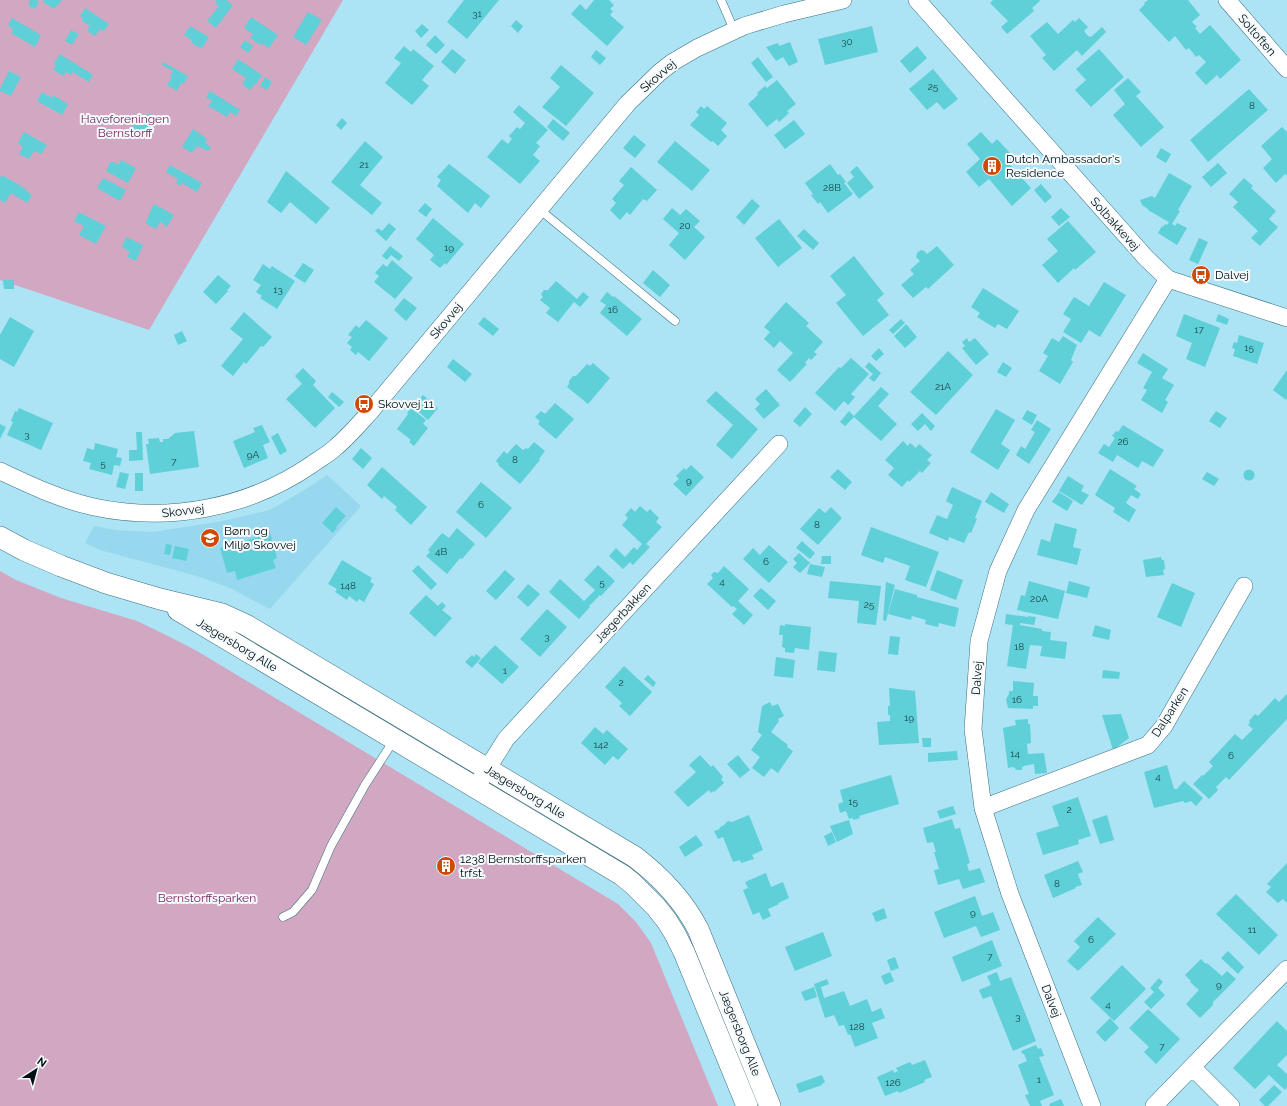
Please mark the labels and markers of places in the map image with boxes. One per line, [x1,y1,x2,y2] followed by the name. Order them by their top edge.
[1006,152,1120,180] place label: Dutch Ambassador's Residence
[981,155,1003,177] building icon: Dutch Ambassador's Residence
[1190,264,1212,286] bus stop icon: Dalvej
[1215,268,1249,282] place label: Dalvej
[353,393,375,415] bus stop icon: Skovvej 11
[378,397,434,411] place label: Skovvej 11
[224,524,296,552] place label: Børn og Miljø Skovvej
[199,527,221,549] school or university icon: Børn og Miljø Skovvej
[460,852,586,880] place label: 1238 Bernstorffsparken trfst.
[435,855,457,877] building icon: 1238 Bernstorffsparken trfst.

